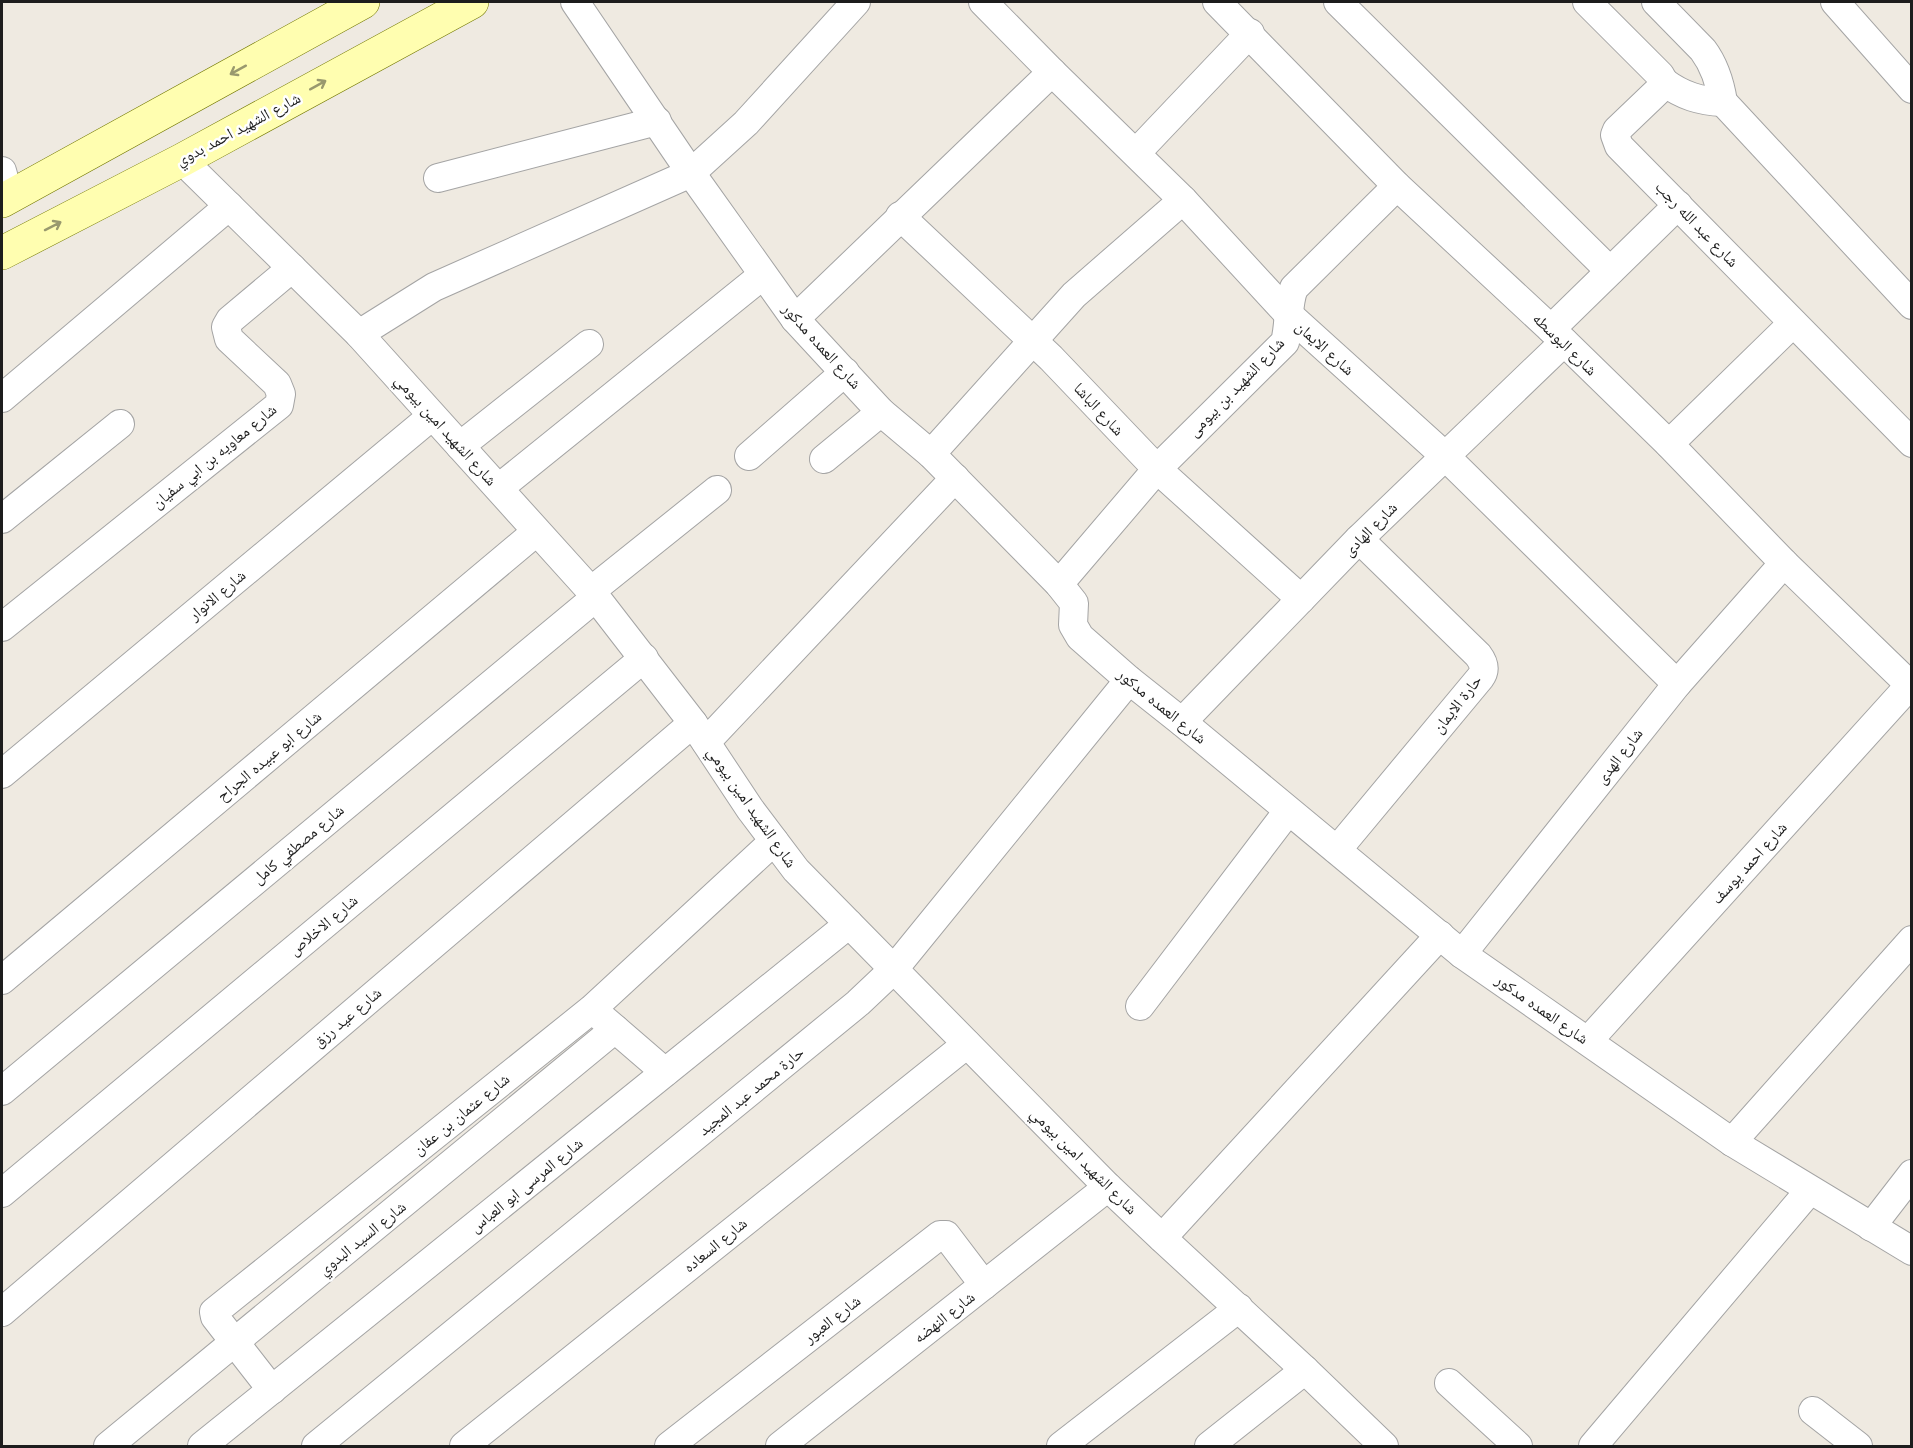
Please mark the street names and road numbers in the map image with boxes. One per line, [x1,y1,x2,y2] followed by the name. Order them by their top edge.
[173,89,305,173] street label: شارع الشهيد احمد بدوي
[1651,178,1742,272] street label: شارع عبد الله رجب
[777,299,865,394] street label: شارع العمده مدكور
[1528,309,1600,380] street label: شارع البوسطه
[1291,317,1358,380] street label: شارع الايمان
[1184,334,1289,441] street label: شارع الشهيد بن بيومى
[389,371,500,492] street label: شارع الشهيد امين بيومي
[1069,379,1128,440] street label: شارع الباشا
[148,401,282,515] street label: شارع معاويه بن ابي سفيان
[1340,499,1402,561] street label: شارع الهادى
[184,566,250,626] street label: شارع الانوار
[1112,664,1210,748] street label: شارع العمده مدكور
[1429,672,1487,738] street label: حارة الايمان
[214,708,326,806] street label: شارع ابو عبيده الجراح
[1592,725,1647,788] street label: شارع الهدى
[701,743,800,873] street label: شارع الشهيد امين بيومي
[249,801,350,890] street label: شارع مصطفي كامل
[1708,819,1792,909] street label: شارع احمد يوسف
[285,891,362,960] street label: شارع الاخلاص
[1490,970,1592,1049] street label: شارع العمده مدكور
[310,984,386,1052] street label: شارع عيد رزق
[695,1043,808,1139] street label: حارة محمد عبد المجيد
[409,1070,514,1160] street label: شارع عثمان بن عفان
[1024,1104,1141,1221] street label: شارع الشهيد امين بيومي
[466,1134,587,1237] street label: شارع المرسى ابو العباس
[315,1198,412,1282] street label: شارع السيد البدوي
[680,1214,751,1277] street label: شارع السعاده
[910,1288,979,1348] street label: شارع النهضه
[800,1292,865,1349] street label: شارع العبور

